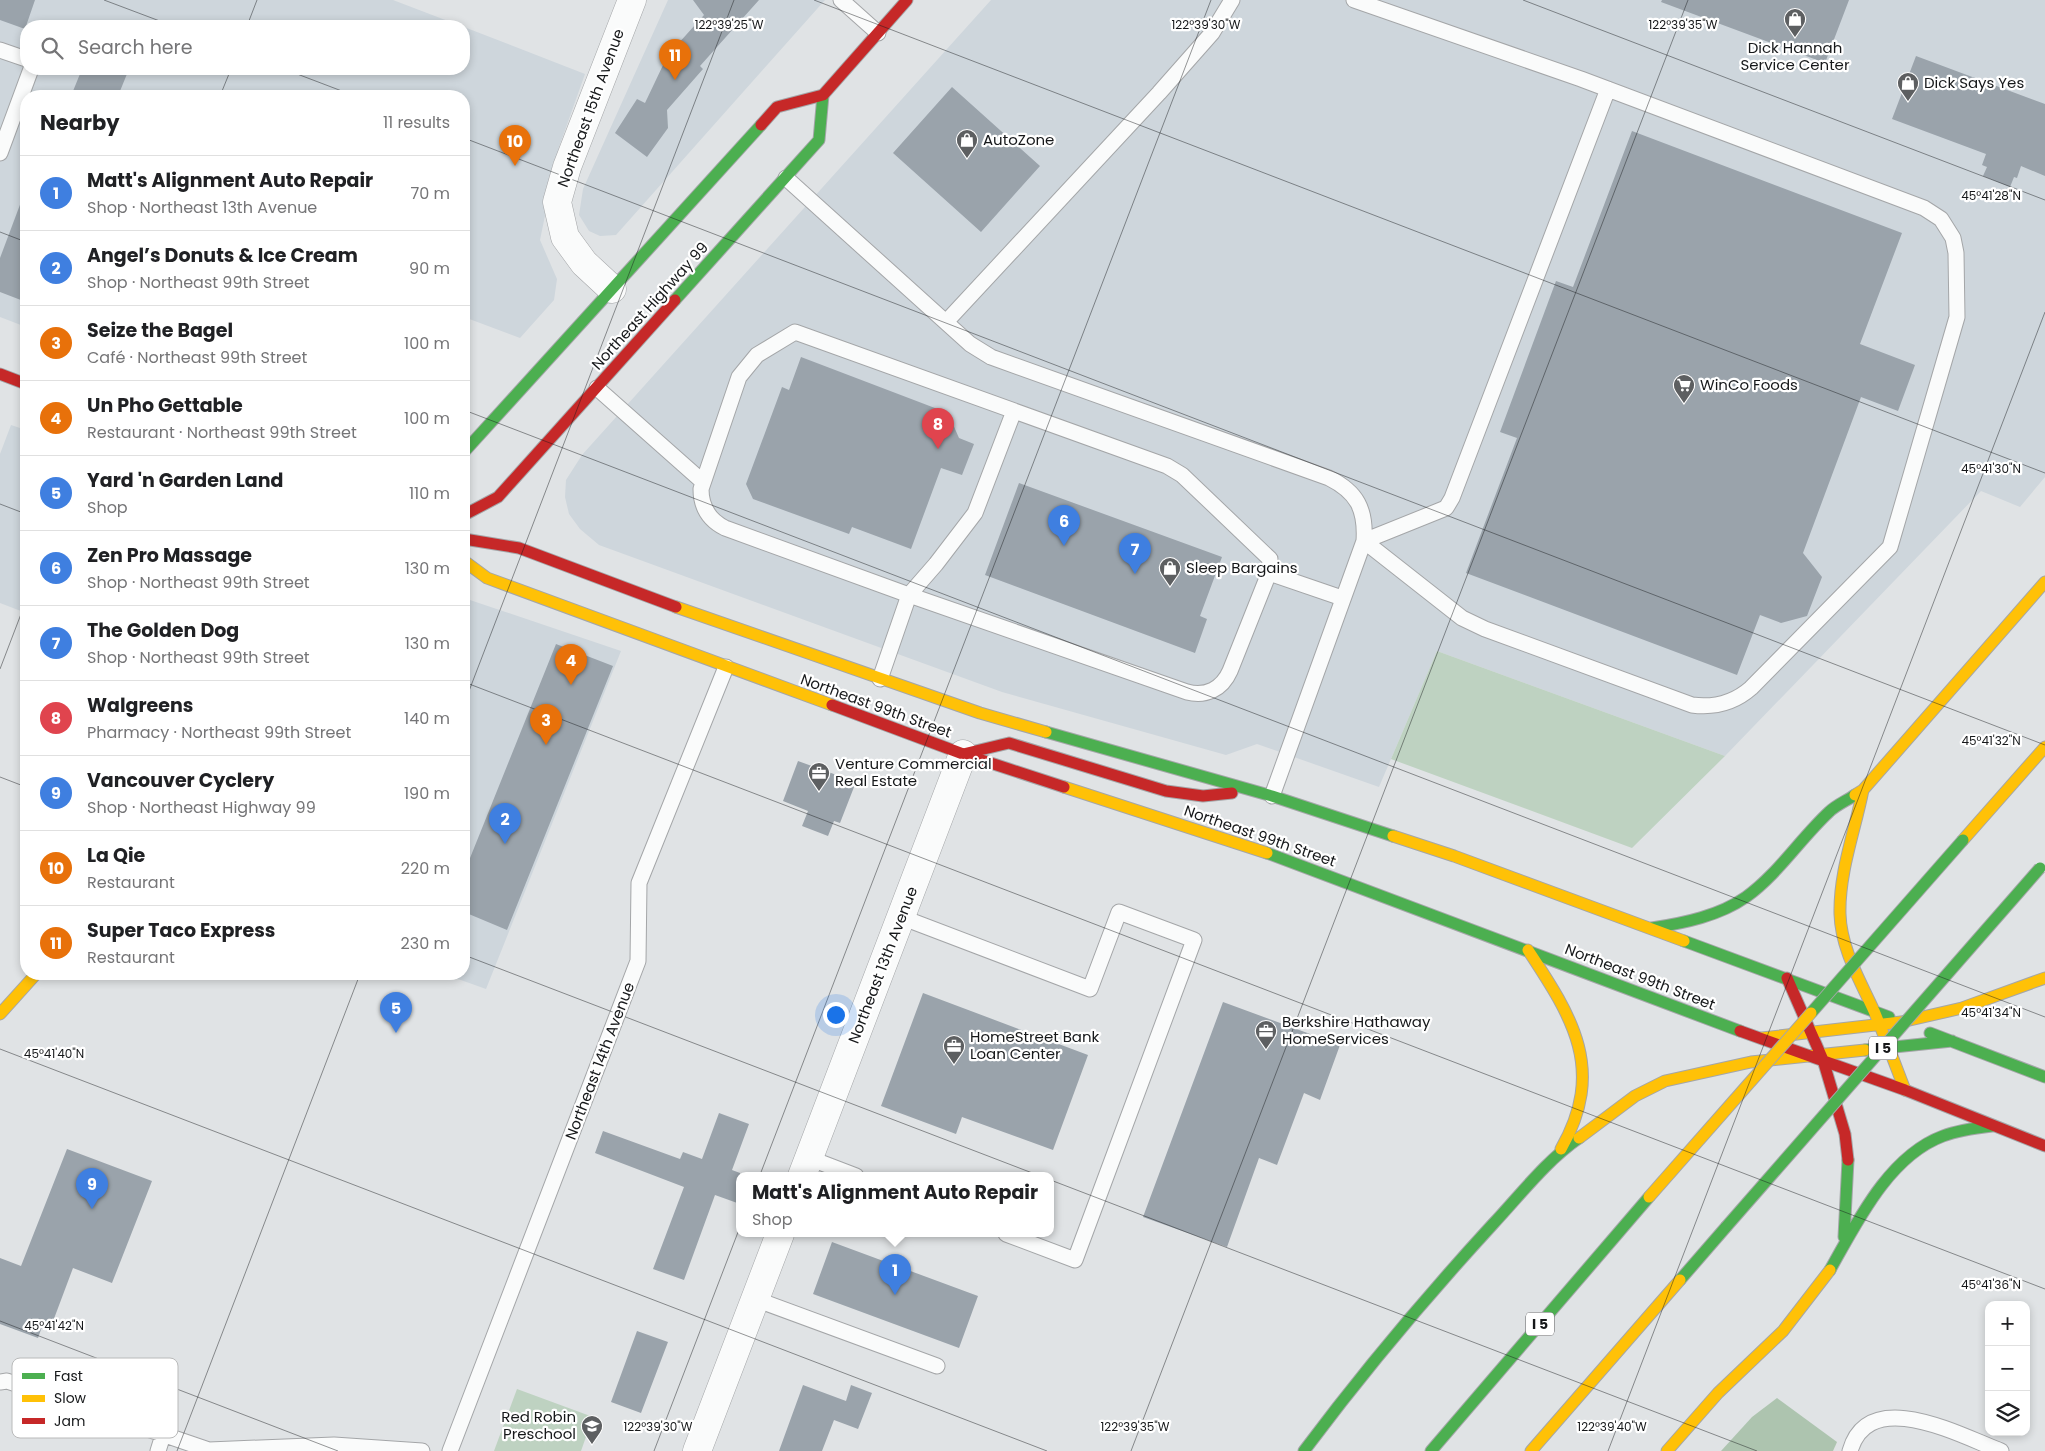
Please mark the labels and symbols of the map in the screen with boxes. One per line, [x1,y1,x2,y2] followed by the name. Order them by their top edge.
[1783,7,1807,38] shop icon: Dick Hannah Service Center
[695,16,764,33] text: 122°39'25"W
[1172,16,1241,33] text: 122°39'30"W
[1649,16,1718,33] text: 122°39'35"W
[552,26,629,190] street label: Northeast 15th Avenue
[1740,37,1850,75] place label: Dick Hannah Service Center
[659,39,691,80] pin: 11
[1896,71,1920,102] shop icon: Dick Says Yes
[1924,72,2024,93] place label: Dick Says Yes
[499,125,531,166] pin: 10
[955,128,979,159] shop icon: AutoZone
[983,129,1054,150] place label: AutoZone
[1961,187,2021,204] text: 45°41'28"N
[587,237,713,374] street label: Northeast Highway 99
[1672,373,1696,404] supermarket icon: WinCo Foods
[1700,374,1798,395] place label: WinCo Foods
[922,408,954,449] pin: 8
[1961,460,2021,477] text: 45°41'30"N
[1048,505,1080,546] pin: 6
[1119,533,1151,574] pin: 7
[1158,556,1182,587] shop icon: Sleep Bargains
[1186,557,1298,578] place label: Sleep Bargains
[555,644,587,685] pin: 4
[798,668,955,743] street label: Northeast 99th Street
[530,704,562,745] pin: 3
[1961,732,2021,749] text: 45°41'32"N
[835,753,992,791] place label: Venture Commercial Real Estate
[807,761,831,792] office icon: Venture Commercial Real Estate
[1181,800,1339,871] street label: Northeast 99th Street
[489,803,521,844] pin: 2
[843,883,922,1046] street label: Northeast 13th Avenue
[1562,938,1718,1015] street label: Northeast 99th Street
[560,979,639,1143] street label: Northeast 14th Avenue
[380,992,412,1033] pin: 5
[823,1002,849,1028] your location
[1961,1004,2021,1021] text: 45°41'34"N
[1282,1011,1431,1049] place label: Berkshire Hathaway HomeServices
[1254,1019,1278,1050] office icon: Berkshire Hathaway HomeServices
[970,1026,1100,1064] place label: HomeStreet Bank Loan Center
[942,1034,966,1065] office icon: HomeStreet Bank Loan Center
[1869,1036,1897,1060] road number: I 5
[24,1045,84,1062] text: 45°41'40"N
[76,1168,108,1209] pin: 9
[879,1254,911,1295] pin: 1
[1961,1276,2021,1293] text: 45°41'36"N
[1526,1312,1554,1336] road number: I 5
[24,1317,84,1334] text: 45°41'42"N
[12,1358,178,1438] legend
[54,1366,83,1386] text: Fast
[54,1388,87,1408] text: Slow
[501,1406,576,1444] place label: Red Robin Preschool
[54,1411,85,1431] text: Jam
[580,1414,604,1445] school or university icon: Red Robin Preschool
[624,1418,693,1435] text: 122°39'30"W
[1101,1418,1170,1435] text: 122°39'35"W
[1577,1418,1647,1435] text: 122°39'40"W

